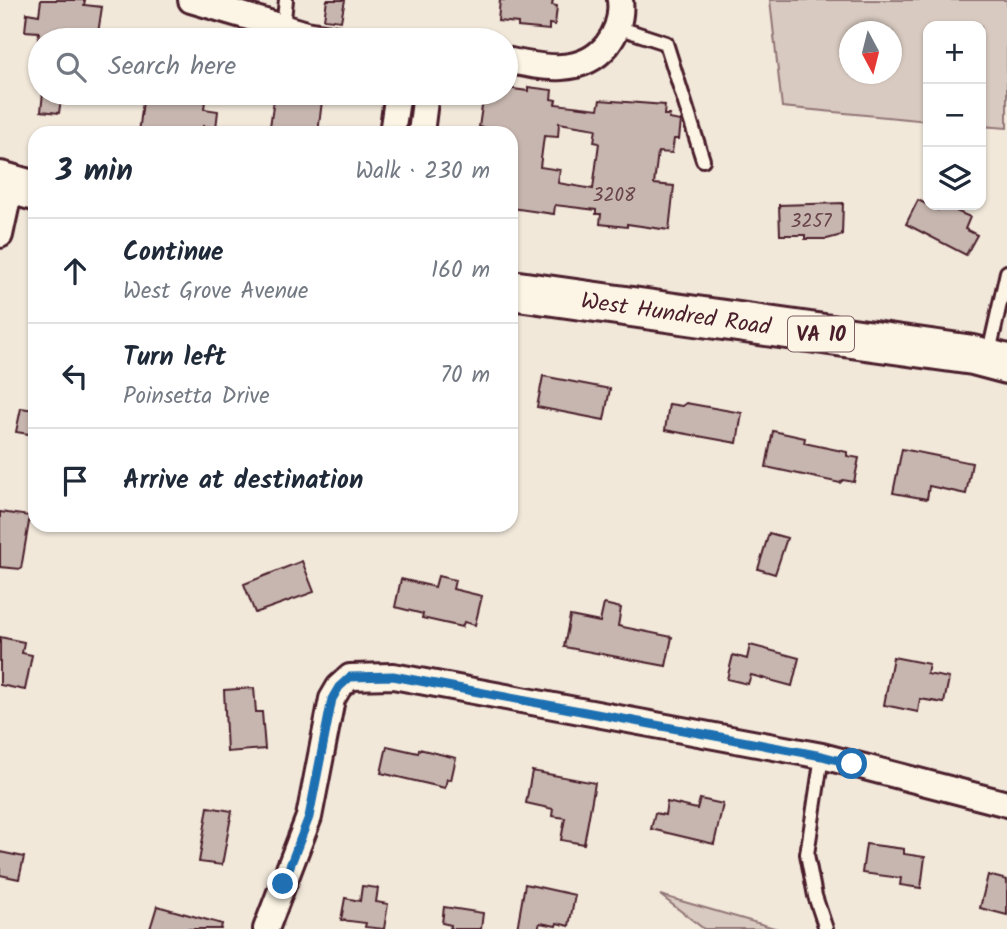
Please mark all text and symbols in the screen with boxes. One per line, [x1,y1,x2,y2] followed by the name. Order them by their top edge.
[839,21,902,84] north arrow
[923,21,986,210] map controls
[923,21,986,84] button: +
[28,28,518,105] search box
[108,46,236,88] text: Search here
[52,48,90,86] icon: search
[923,84,986,147] button: −
[923,147,986,210] button: layers
[56,148,133,196] text: 3 min
[355,154,490,190] text: Walk · 230 m
[593,181,636,211] house number: 3208
[791,207,833,237] house number: 3257
[123,232,224,274] text: Continue
[56,252,94,290] icon: ahead
[431,253,490,289] text: 160 m
[123,274,308,310] text: West Grove Avenue
[579,284,773,346] street label: West Hundred Road
[788,316,854,352] road number: VA 10
[123,337,226,379] text: Turn left
[56,357,94,395] icon: left
[440,358,490,394] text: 70 m
[123,379,270,415] text: Poinsetta Drive
[123,460,363,502] text: Arrive at destination
[56,462,94,500] icon: arrive
[836,748,867,779] route start
[267,868,298,899] route end

